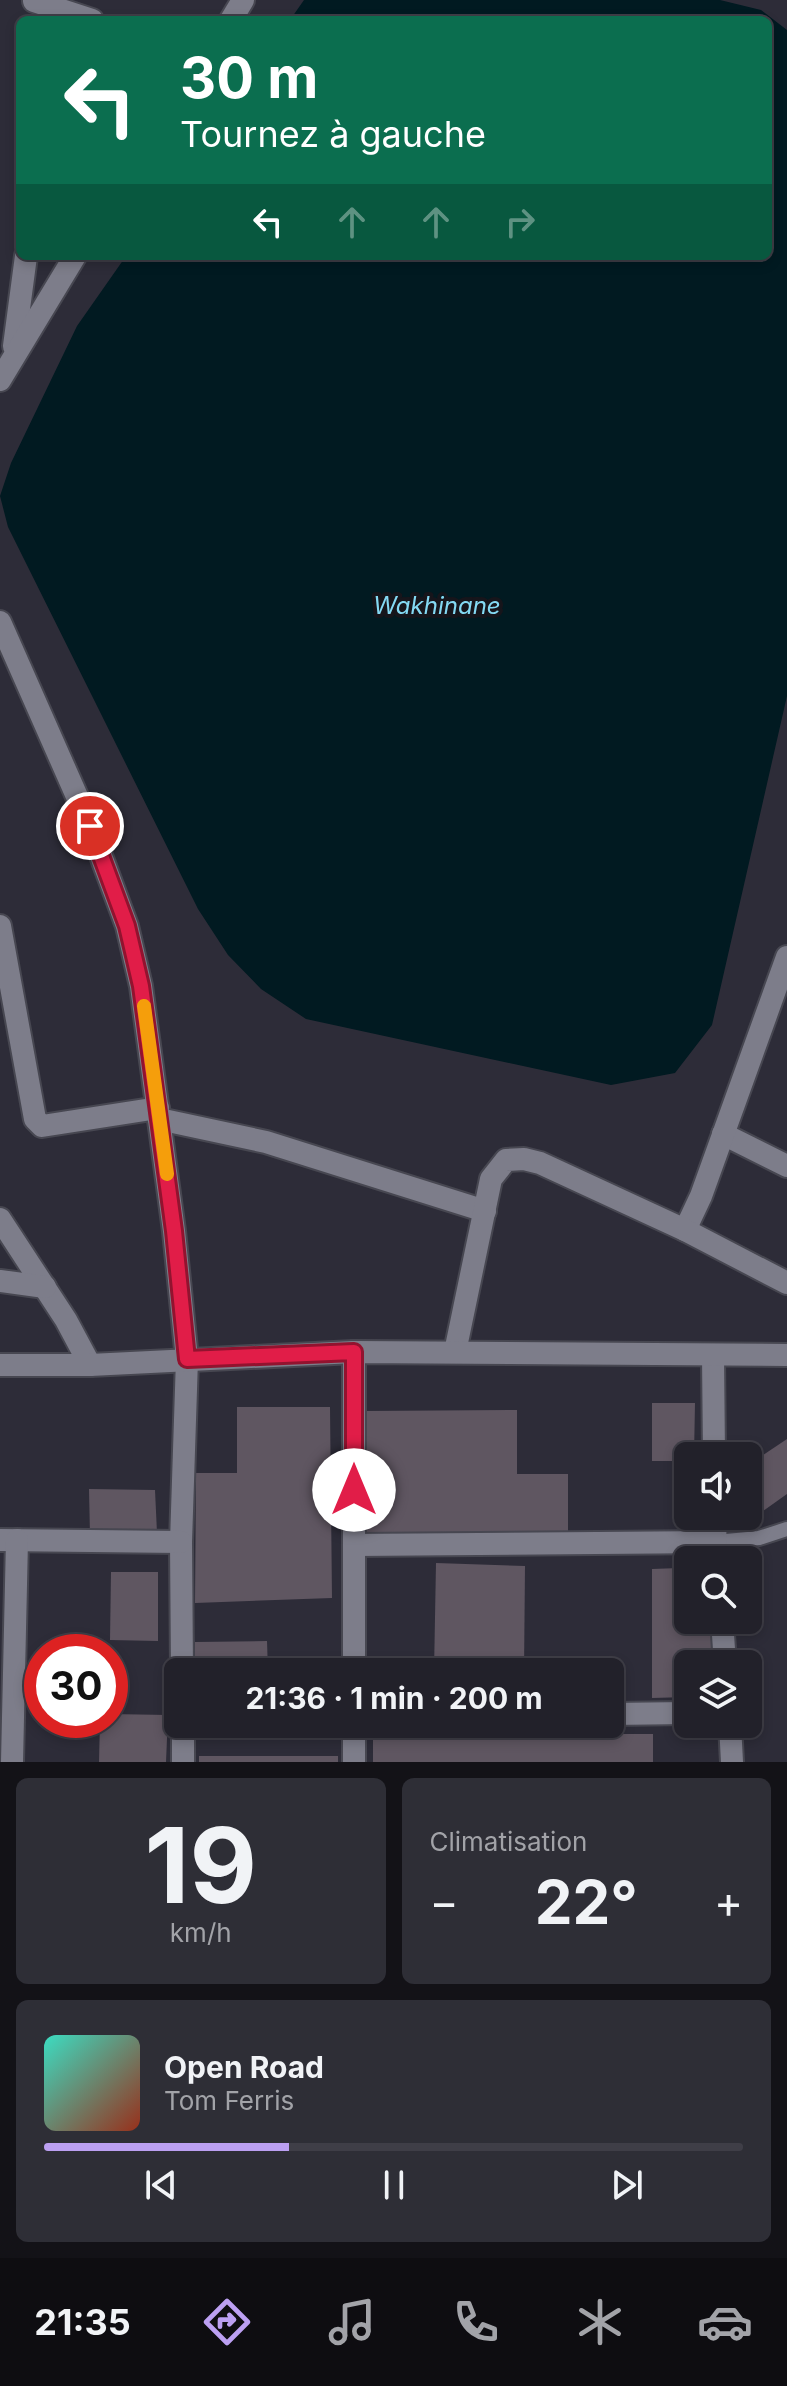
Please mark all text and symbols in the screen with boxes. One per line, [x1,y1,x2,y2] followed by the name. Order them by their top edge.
[180,44,318,112] text: 30 m
[48,48,152,152] icon: left
[180,112,486,156] text: Tournez à gauche
[246,200,290,244] icon: left
[330,200,374,244] icon: ahead
[414,200,458,244] icon: ahead
[498,200,542,244] icon: right
[373,591,501,620] water label: Wakhinane
[56,792,124,860] pin
[68,804,112,848] icon: arrive
[674,1442,762,1738] map controls
[674,1442,762,1530] button: sound
[312,1448,396,1532] position arrow
[674,1546,762,1634] button: search
[24,1634,128,1738] speed limit sign: 30
[674,1650,762,1738] button: layers
[245,1680,543,1716] text: 21:36 · 1 min · 200 m
[145,1802,257,1928] text: 19
[430,1826,587,1857] text: Climatisation
[535,1866,638,1938] text: 22°
[430,1875,459,1929] text: −
[714,1875,743,1929] text: +
[170,1917,232,1948] text: km/h
[164,2049,324,2085] text: Open Road
[164,2085,294,2116] text: Tom Ferris
[139,2163,183,2207] icon: previous
[372,2163,416,2207] icon: pause
[605,2163,649,2207] icon: next
[199,2294,255,2350] icon: directions
[324,2294,380,2350] icon: music
[448,2294,504,2350] icon: phone
[572,2294,628,2350] icon: climate
[697,2294,753,2350] icon: car
[34,2300,131,2344] text: 21:35

